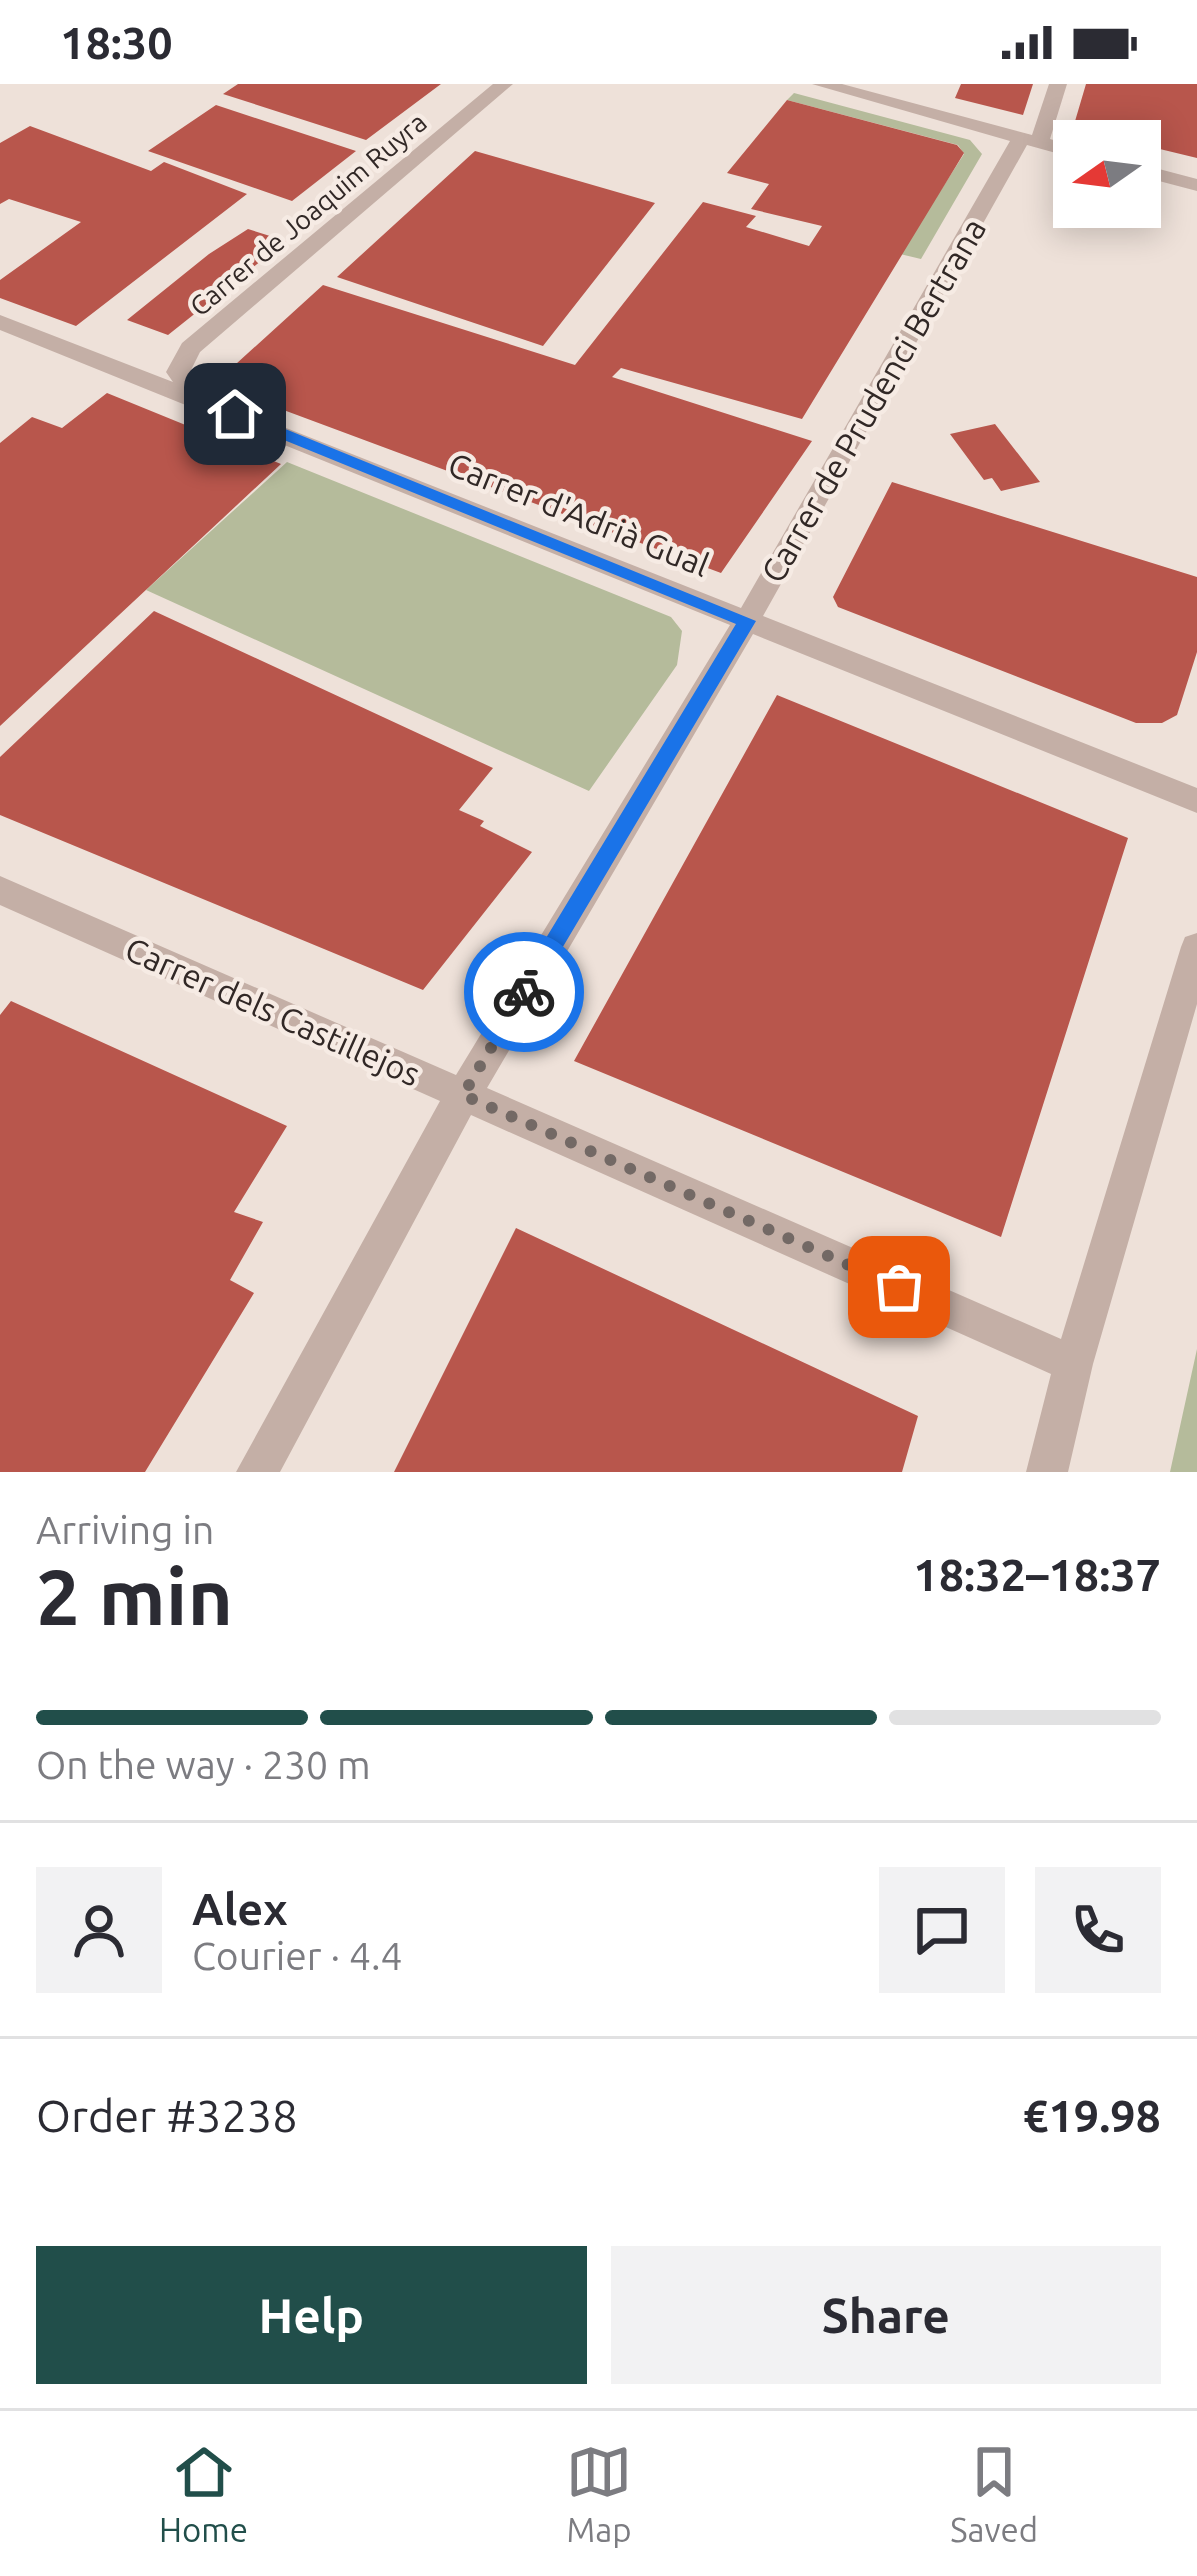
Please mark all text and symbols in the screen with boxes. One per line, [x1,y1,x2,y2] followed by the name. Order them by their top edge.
[60,17,173,68] text: 18:30
[184,107,432,321] street label: Carrer de Joaquim Ruyra
[1053,120,1161,228] north arrow
[1053,120,1161,228] map controls
[754,212,992,588] street label: Carrer de Prudenci Bertrana
[184,363,286,465] pin
[202,381,268,447] icon: home
[443,445,715,583] street label: Carrer d'Adrià Gual
[120,929,426,1093] street label: Carrer dels Castillejos
[464,932,584,1052] courier
[491,959,557,1025] icon: bike
[848,1236,950,1338] pin
[866,1254,932,1320] icon: bag
[36,1508,214,1551] text: Arriving in
[913,1549,1161,1600] text: 18:32–18:37
[36,1552,233,1640] text: 2 min
[36,1743,371,1786] text: On the way · 230 m
[36,1867,162,1993] button: person
[879,1867,1005,1993] button: chat
[1035,1867,1161,1993] button: phone
[192,1883,288,1934] text: Alex
[192,1934,403,1977] text: Courier · 4.4
[36,2090,298,2141] text: Order #3238
[1023,2090,1161,2141] text: €19.98
[36,2246,587,2384] button: Help
[611,2246,1161,2384] button: Share
[159,2439,248,2548] tab: Home
[566,2439,632,2548] tab: Map
[950,2439,1038,2548] tab: Saved

